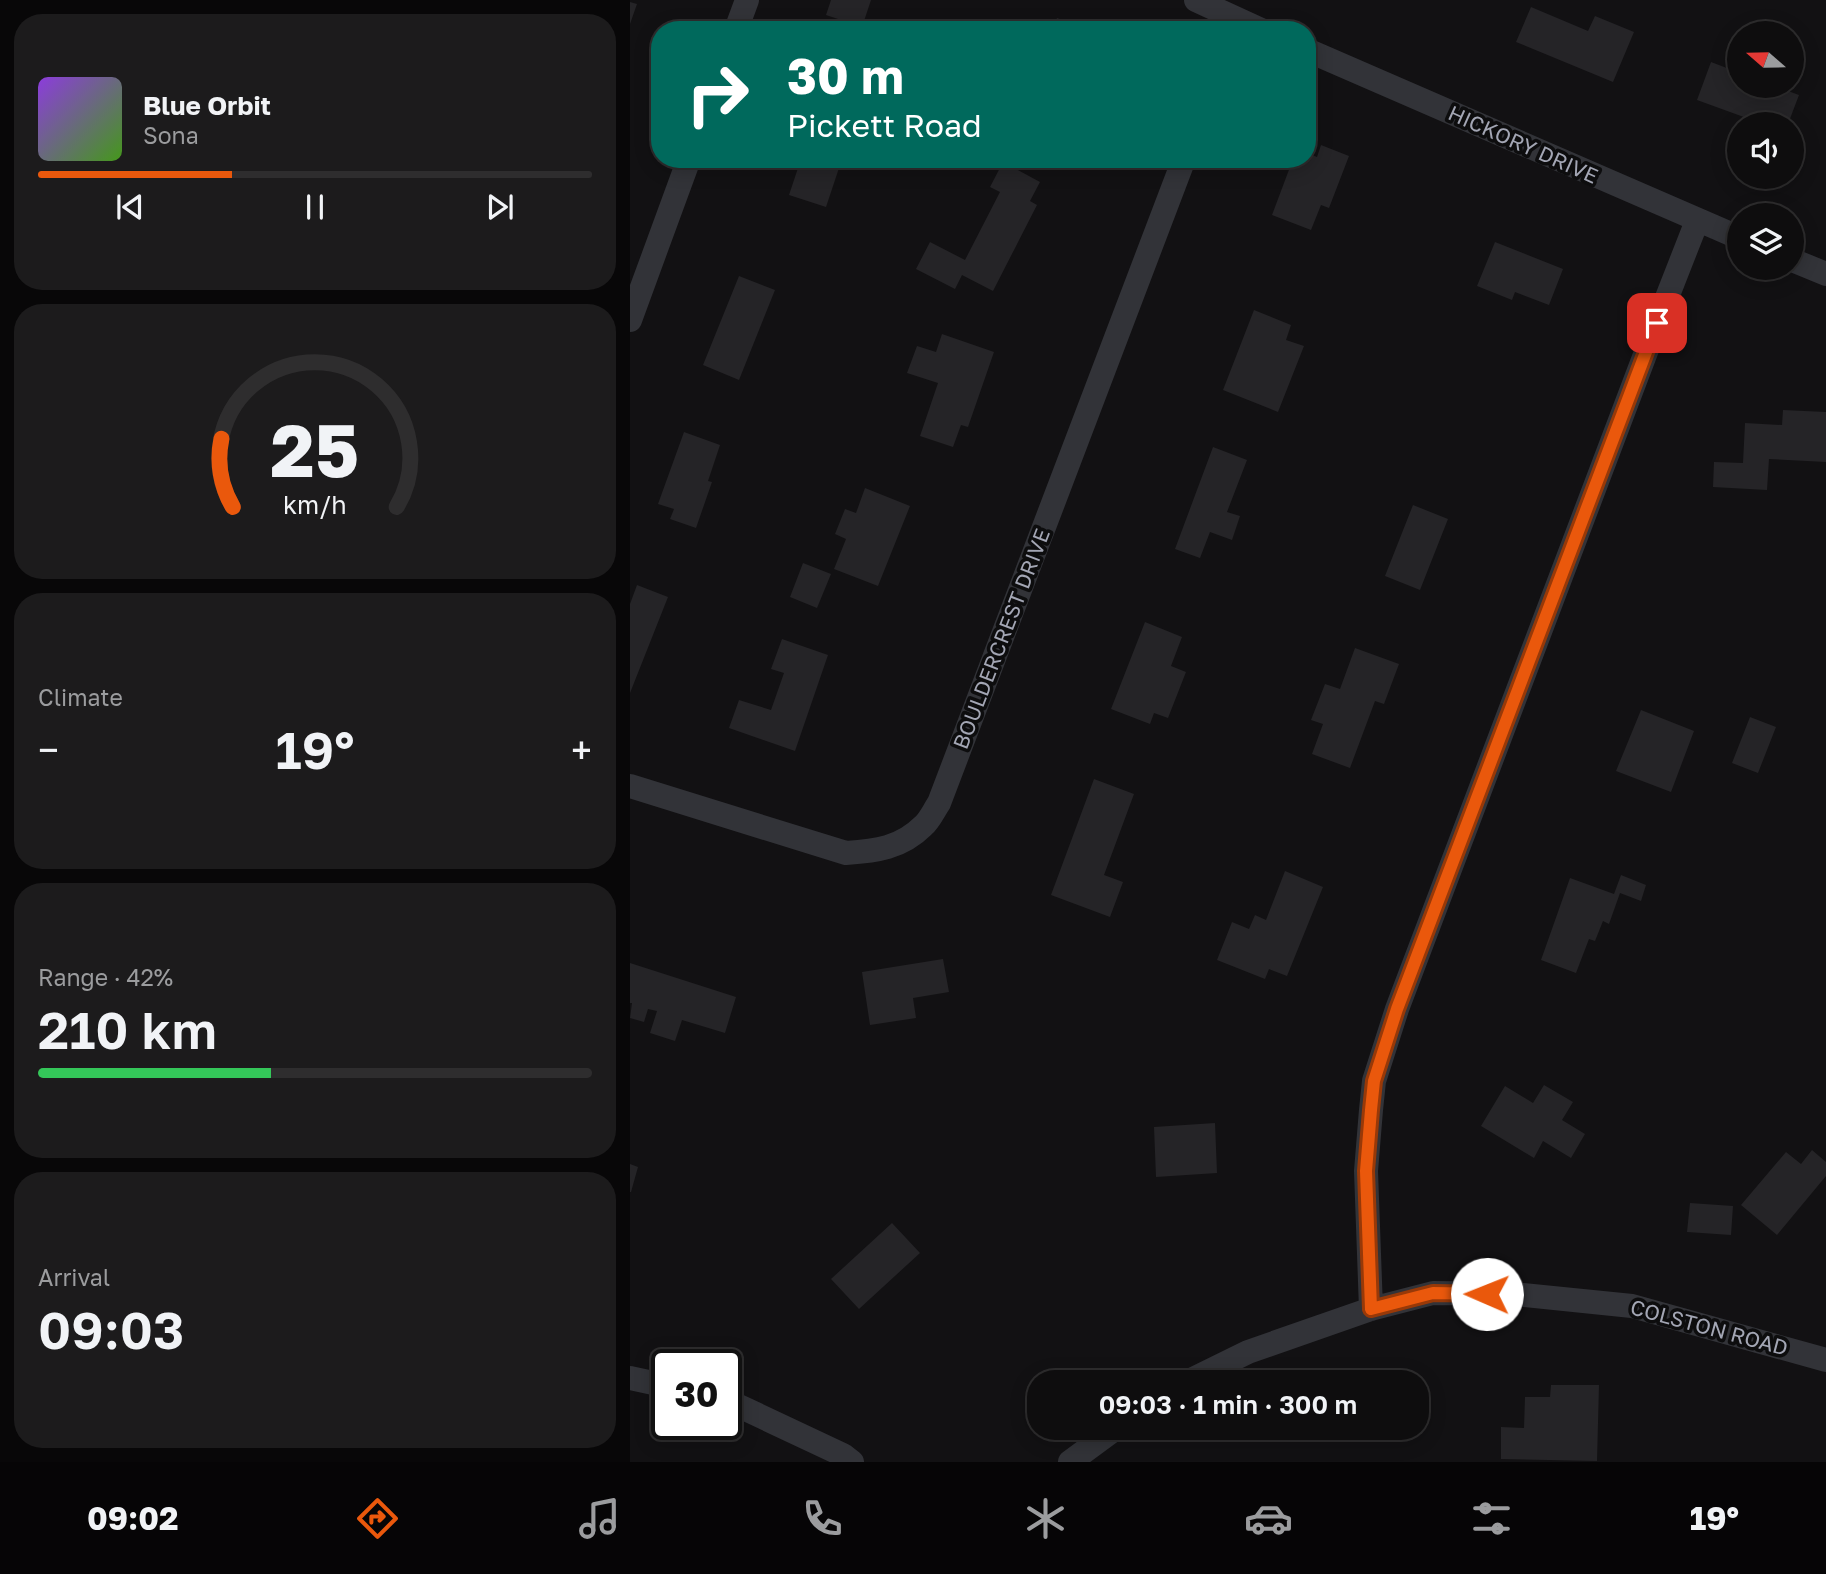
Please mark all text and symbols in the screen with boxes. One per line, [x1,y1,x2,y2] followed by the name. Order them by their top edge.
[1727,21,1804,98] north arrow
[1727,21,1804,280] map controls
[787,46,904,105] text: 30 m
[672,49,763,140] icon: right
[143,90,271,121] text: Blue Orbit
[1444,99,1602,189] street label: HICKORY DRIVE
[787,106,982,144] text: Pickett Road
[1727,112,1804,189] button: sound
[143,121,199,149] text: Sona
[111,188,149,226] icon: previous
[296,188,334,226] icon: pause
[481,188,519,226] icon: next
[1727,203,1804,280] button: layers
[1627,293,1687,353] pin
[1638,304,1676,342] icon: arrive
[271,407,359,494] text: 25
[283,489,347,520] text: km/h
[947,525,1055,752] street label: BOULDERCREST DRIVE
[38,683,123,711] text: Climate
[276,718,354,780] text: 19°
[38,727,59,772] text: −
[571,727,592,772] text: +
[38,963,173,991] text: Range · 42%
[38,998,217,1060] text: 210 km
[1450,1257,1524,1331] position arrow
[38,1263,110,1291] text: Arrival
[1628,1293,1791,1361] street label: COLSTON ROAD
[38,1298,184,1360] text: 09:03
[651,1349,742,1440] speed limit sign: 30
[1099,1389,1357,1420] text: 09:03 · 1 min · 300 m
[353,1494,402,1543] icon: directions
[575,1494,624,1543] icon: music
[798,1494,847,1543] icon: phone
[1021,1494,1070,1543] icon: climate
[1244,1494,1293,1543] icon: car
[1467,1494,1516,1543] icon: filters
[87,1499,179,1537] text: 09:02
[1690,1499,1739,1537] text: 19°

